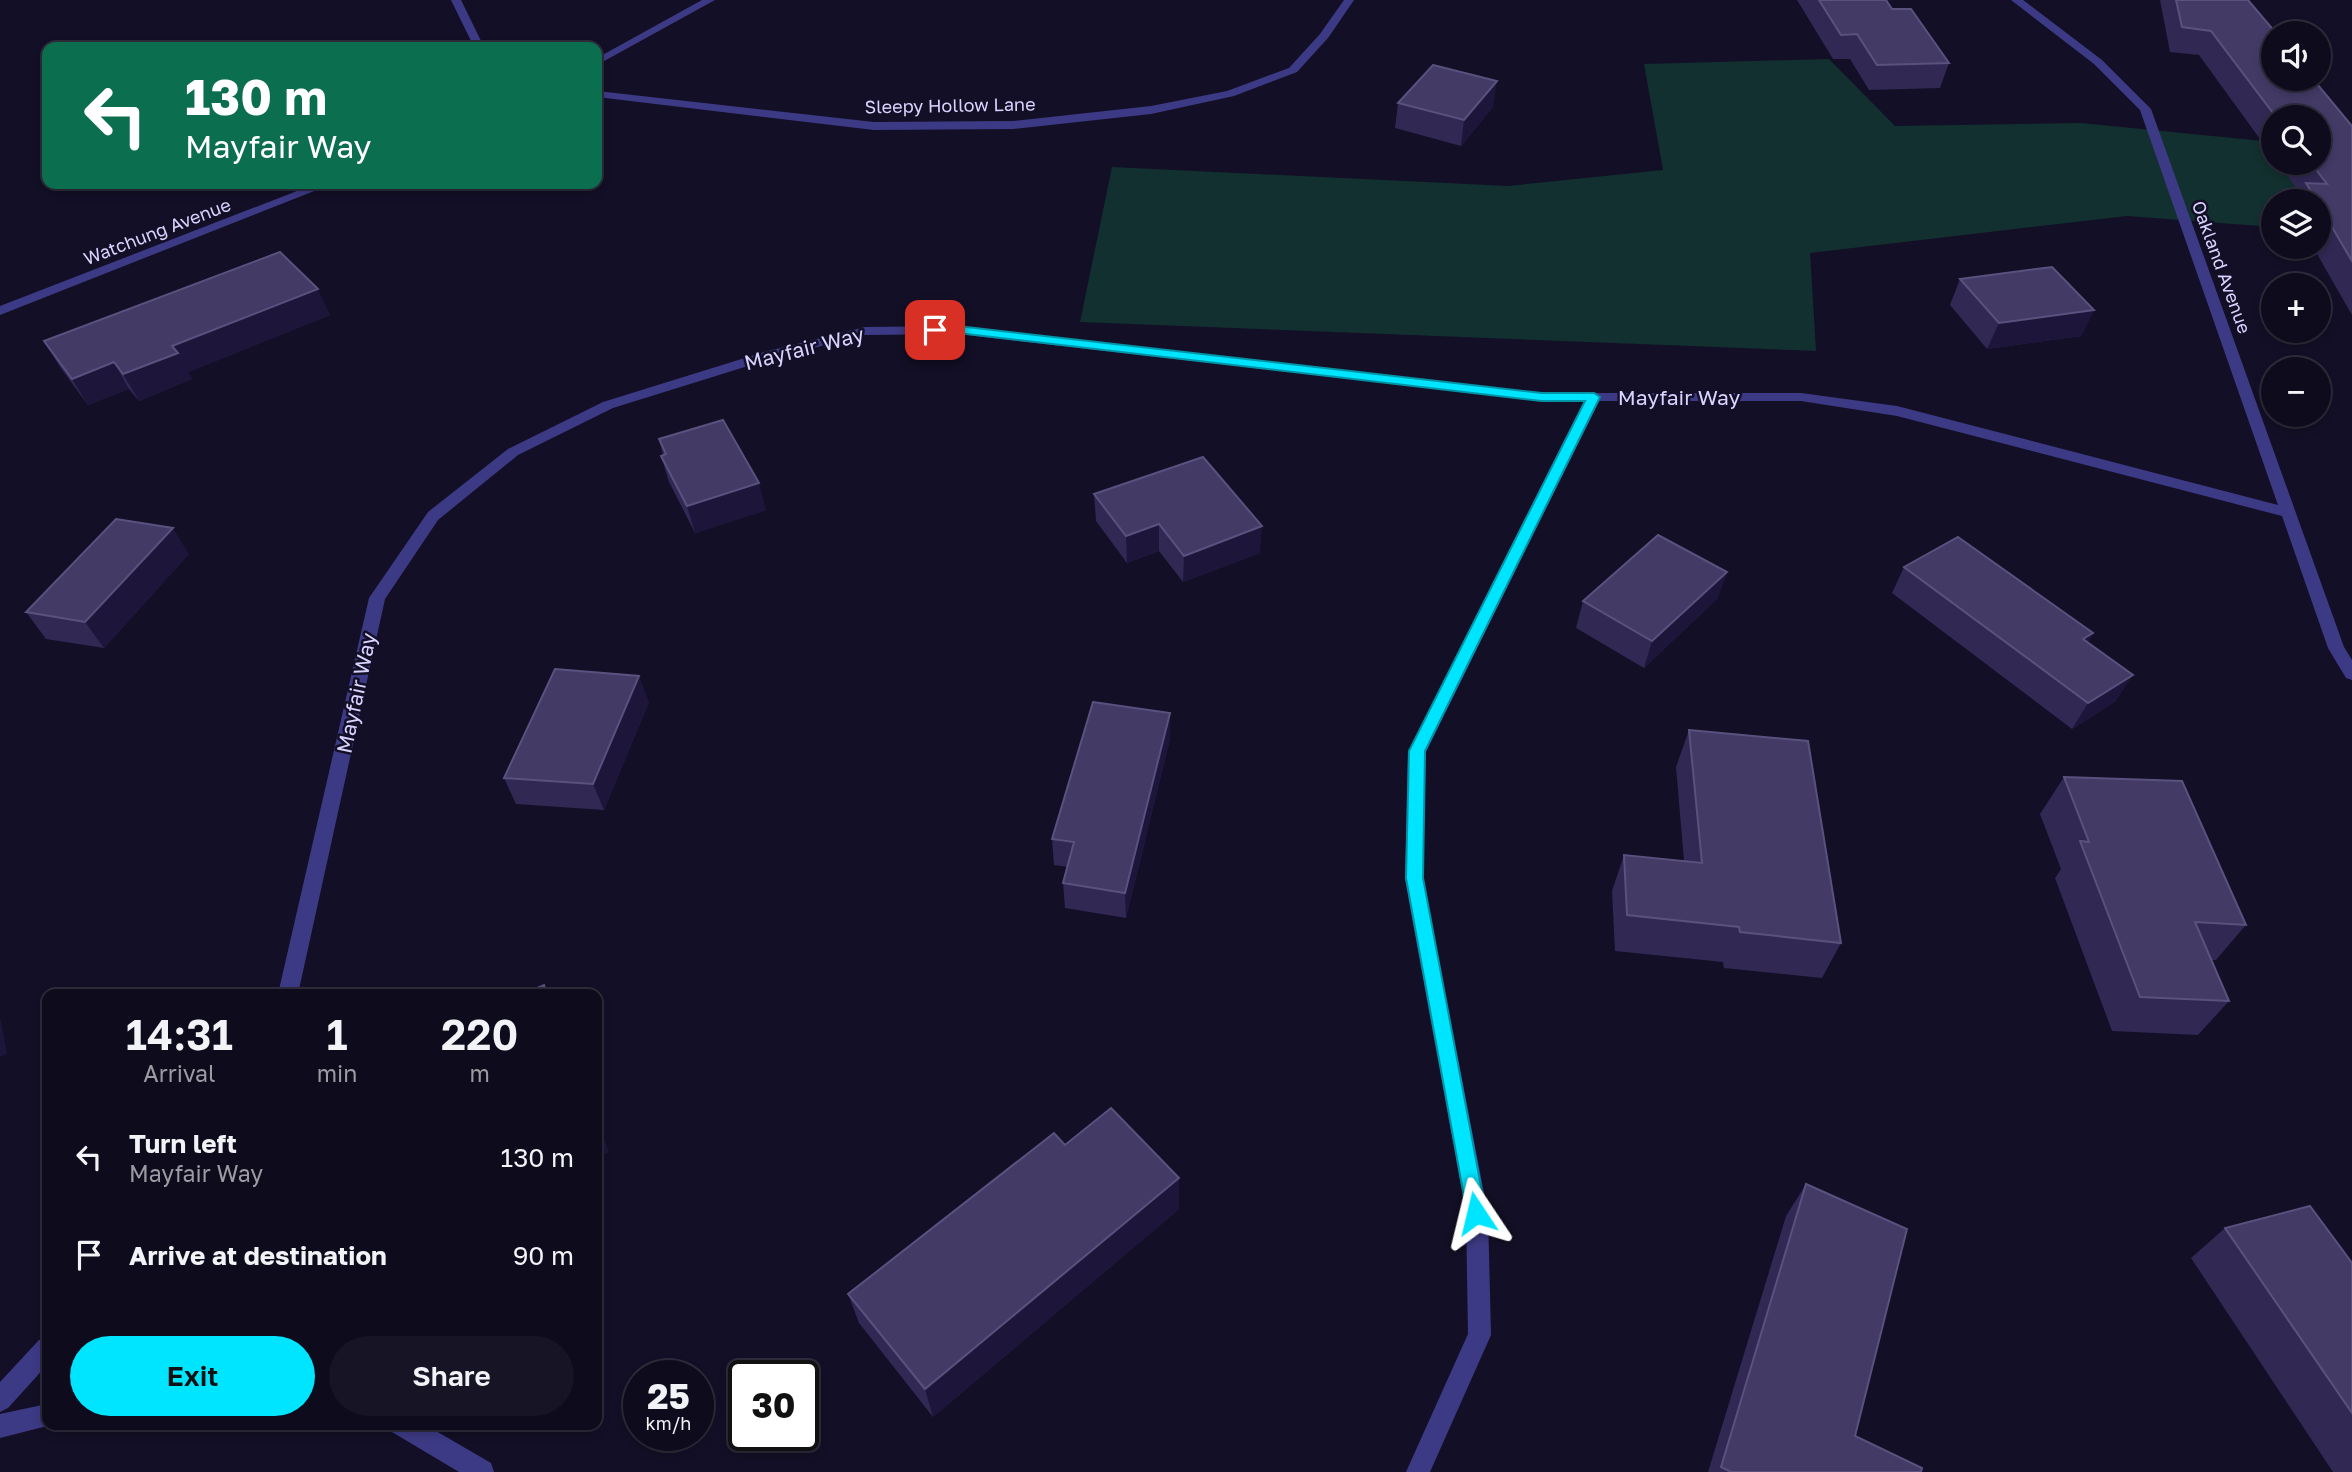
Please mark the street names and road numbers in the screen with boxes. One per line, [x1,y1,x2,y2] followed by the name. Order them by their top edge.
[864,93,1036,117] street label: Sleepy Hollow Lane
[80,193,234,269] street label: Watchung Avenue
[2188,198,2256,336] street label: Oakland Avenue
[741,321,867,375] street label: Mayfair Way
[1618,384,1740,410] street label: Mayfair Way
[331,630,381,756] street label: Mayfair Way

